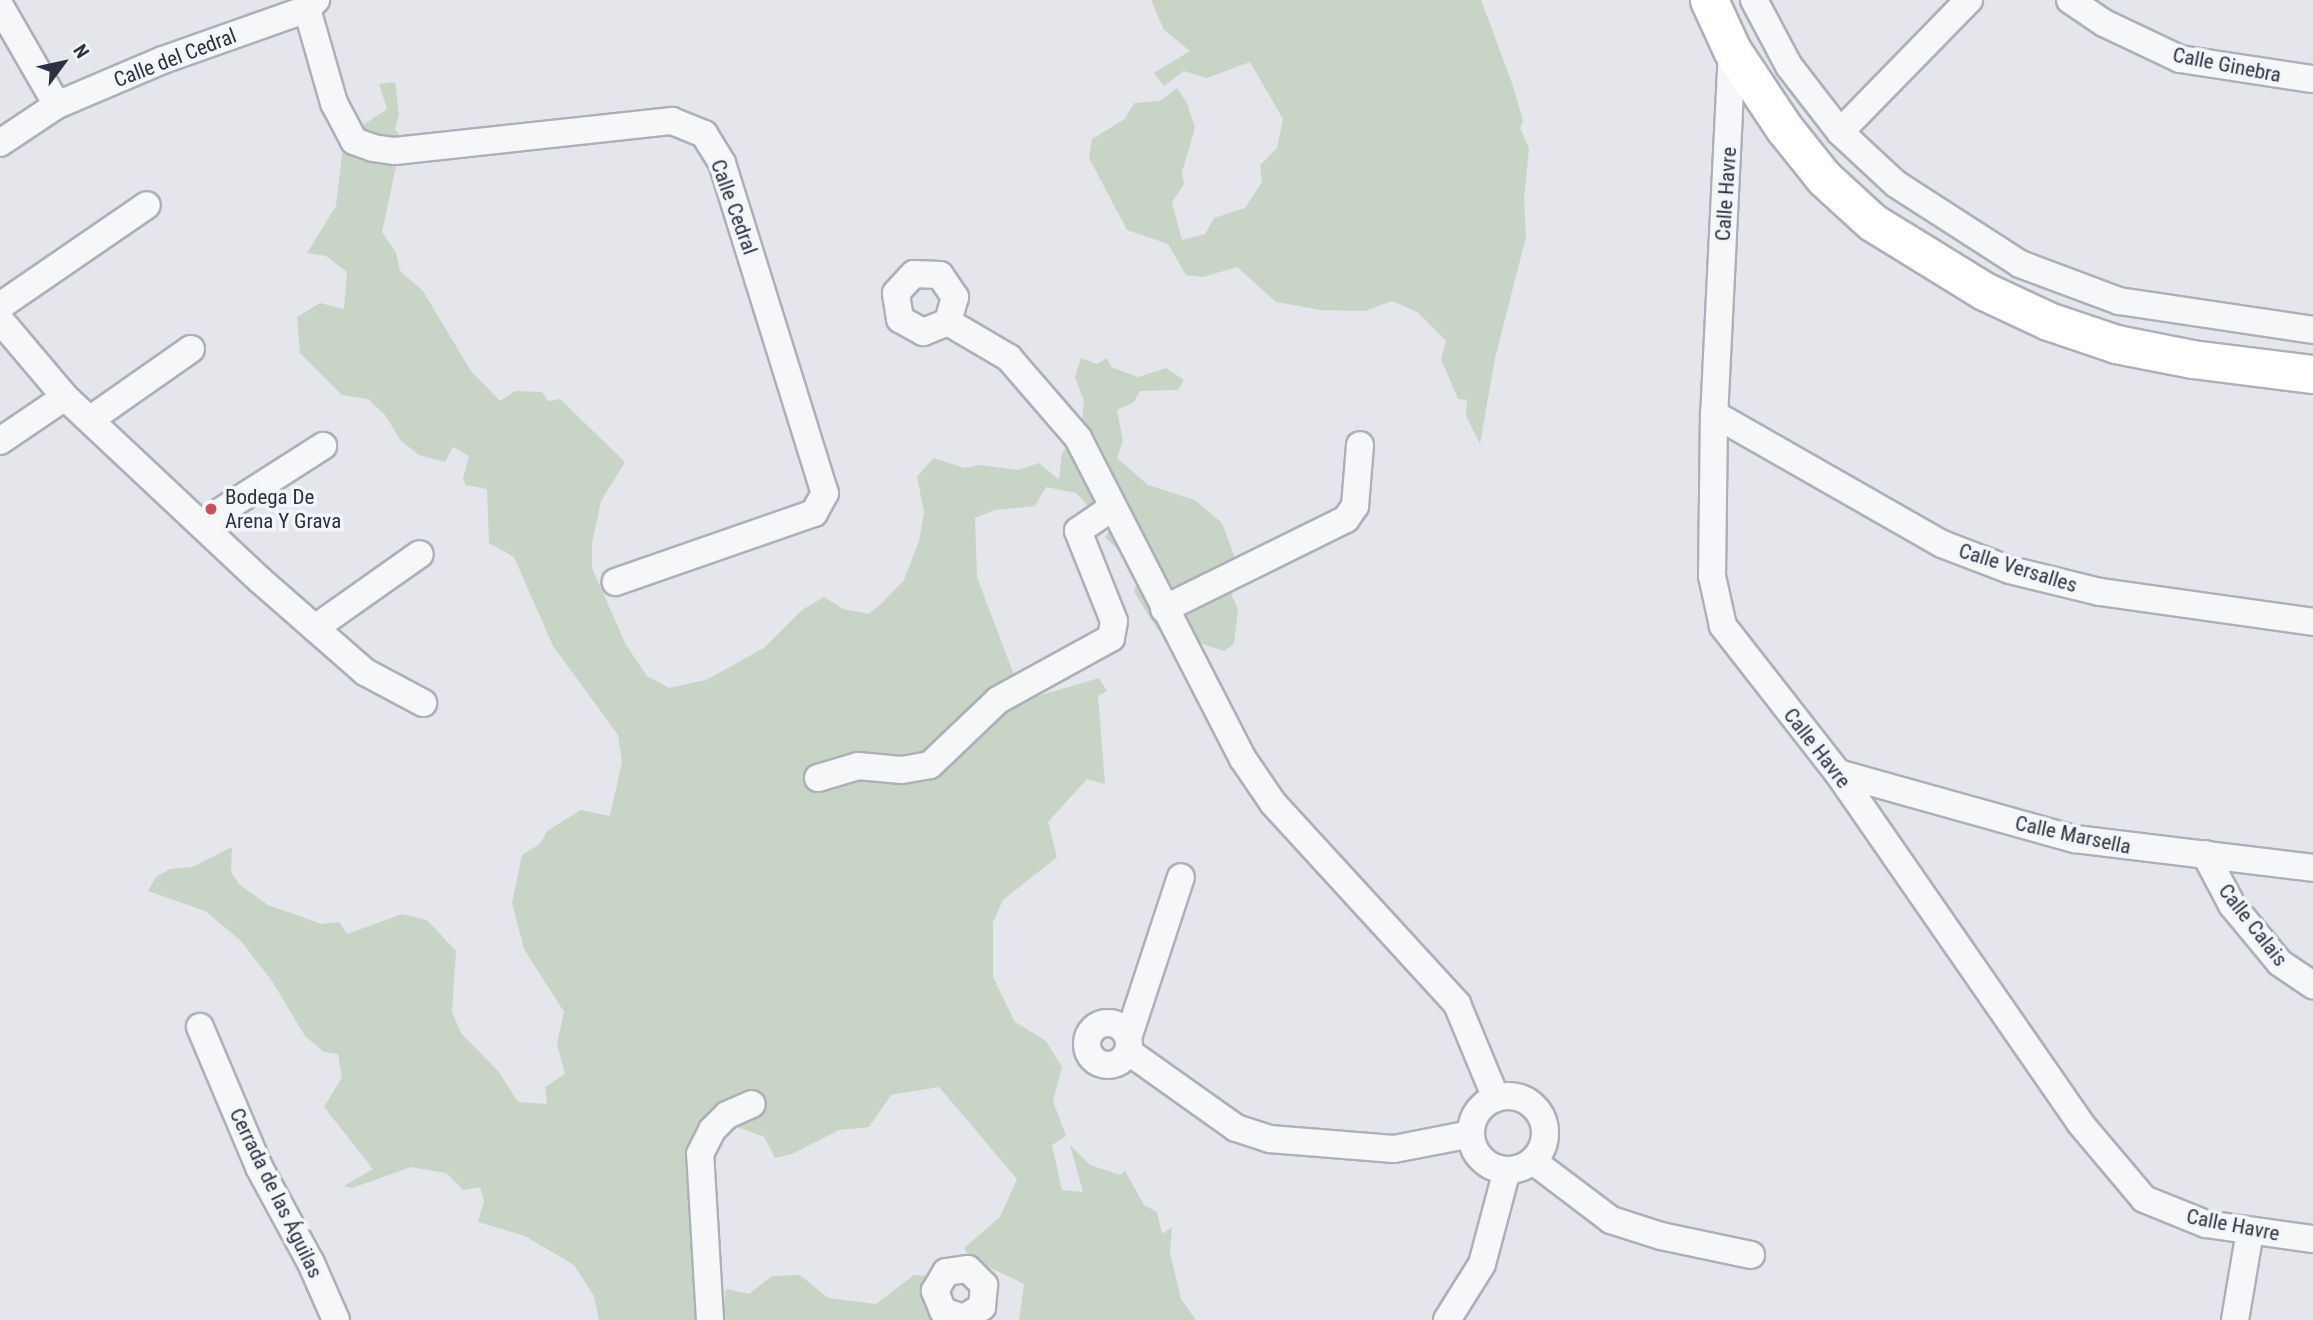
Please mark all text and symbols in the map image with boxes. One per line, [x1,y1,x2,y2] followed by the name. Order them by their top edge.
[110,23,240,93] street label: Calle del Cedral
[28,28,98,98] north arrow
[68,40,94,62] text: N
[2171,42,2283,88] street label: Calle Ginebra
[1710,146,1742,242] street label: Calle Havre
[705,156,763,258] street label: Calle Cedral
[225,484,341,534] place label: Bodega De Arena Y Grava
[203,501,219,517] marker: Bodega De Arena Y Grava
[1956,538,2080,598] street label: Calle Versalles
[1778,703,1856,793] street label: Calle Havre
[2013,810,2133,860] street label: Calle Marsella
[2213,879,2293,971] street label: Calle Calais
[224,1104,328,1282] street label: Cerrada de las Águilas
[2184,1204,2282,1246] street label: Calle Havre

